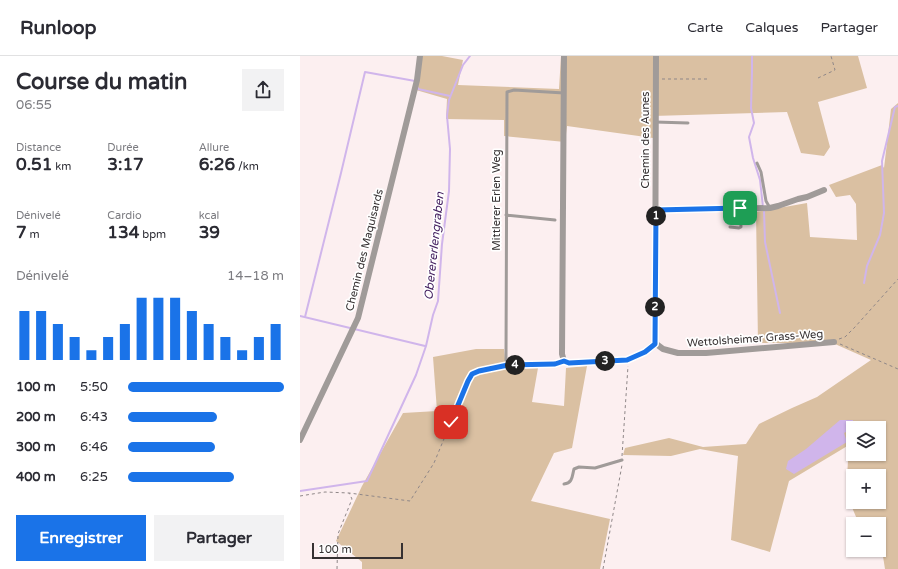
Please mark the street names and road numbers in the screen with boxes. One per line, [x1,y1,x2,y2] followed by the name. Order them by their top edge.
[639,91,652,189] street label: Chemin des Aunes
[490,149,503,251] street label: Mittlerer Erlen Weg
[343,188,386,312] street label: Chemin des Maquisards
[686,327,824,350] street label: Wettolsheimer Grass-Weg

